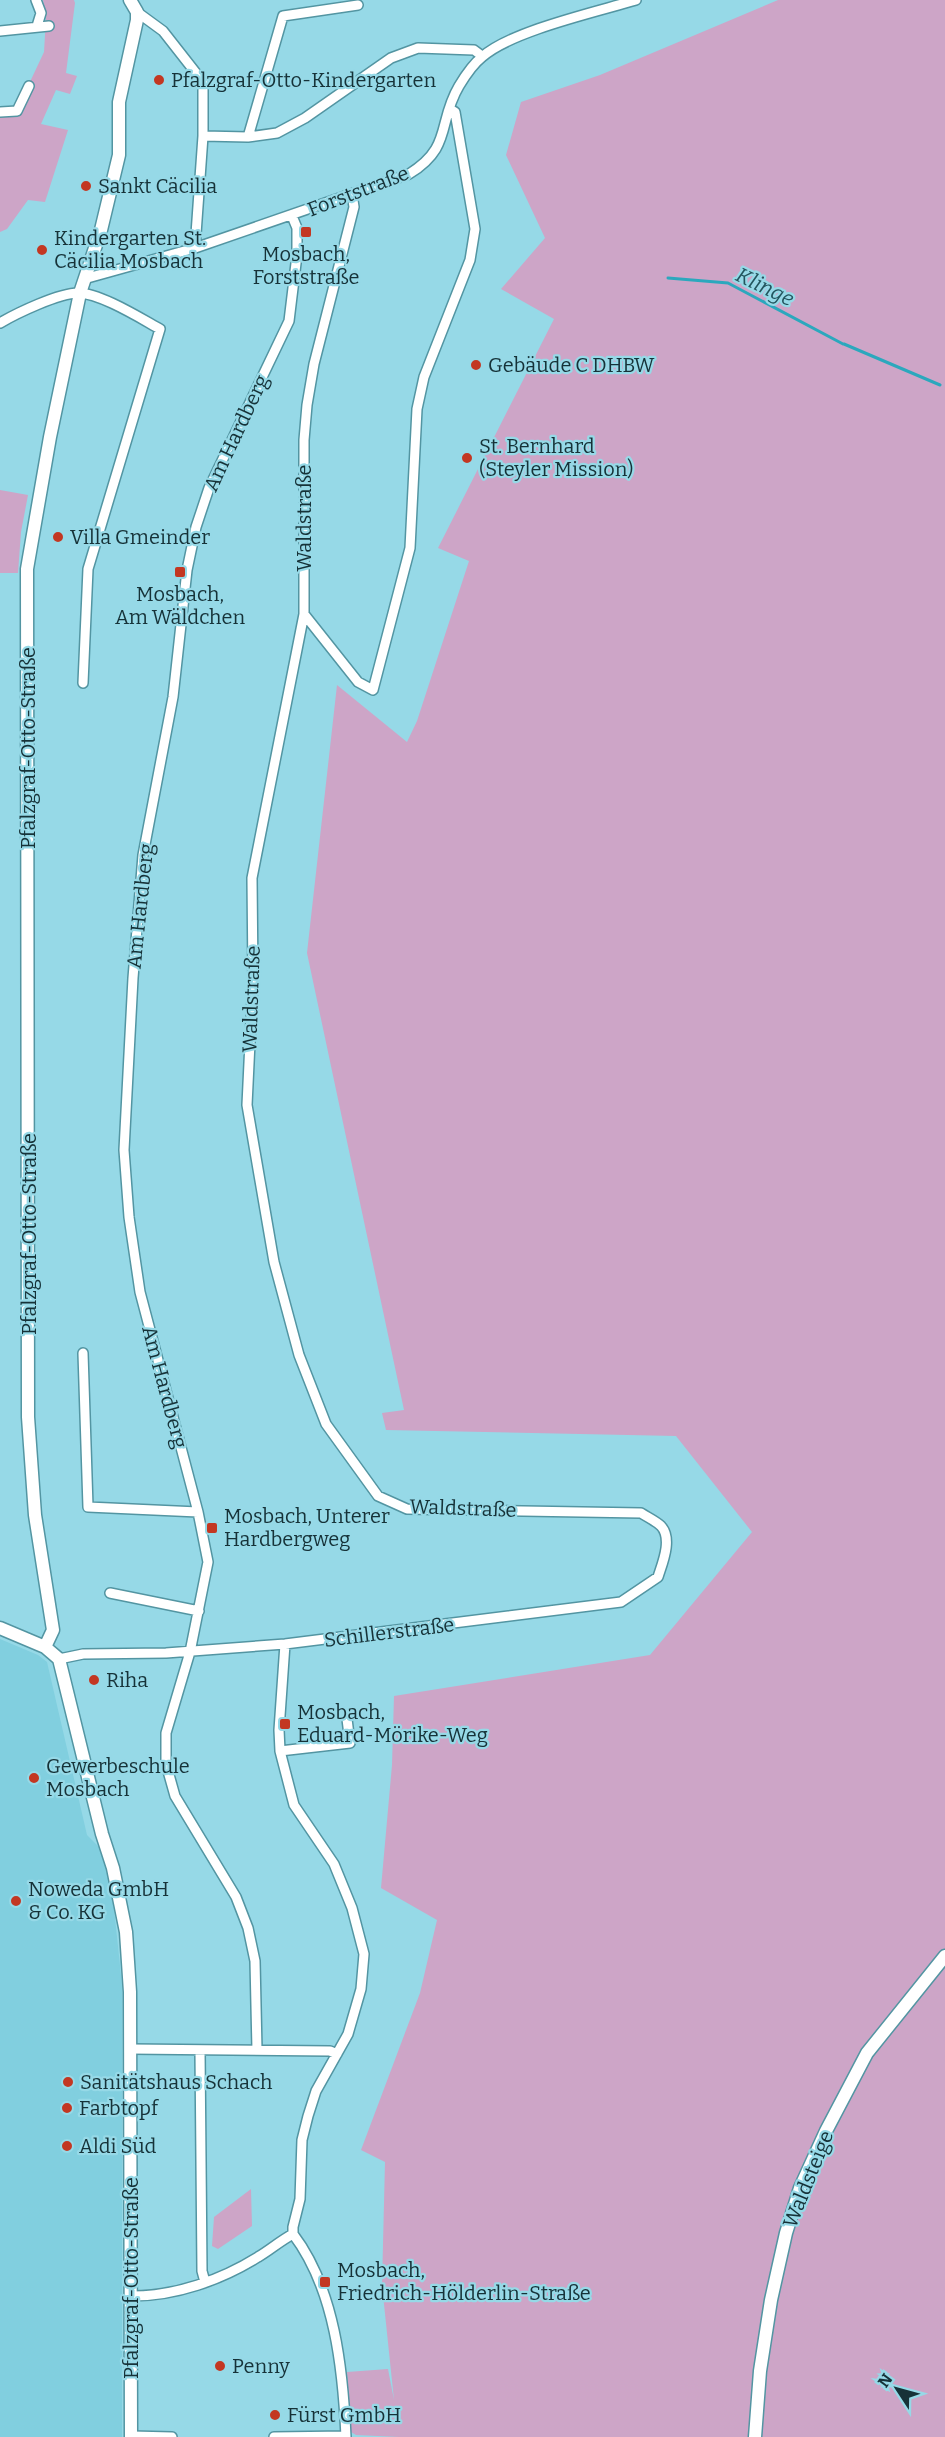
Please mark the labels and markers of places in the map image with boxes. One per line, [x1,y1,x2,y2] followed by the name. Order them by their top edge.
[171,68,436,92] place label: Pfalzgraf-Otto-Kindergarten
[152,73,166,87] marker: Pfalzgraf-Otto-Kindergarten
[98,174,217,198] place label: Sankt Cäcilia
[79,179,93,193] marker: Sankt Cäcilia
[299,225,313,239] marker: Mosbach, Forststraße
[54,226,206,273] place label: Kindergarten St. Cäcilia Mosbach
[253,242,359,289] place label: Mosbach, Forststraße
[35,243,49,257] marker: Kindergarten St. Cäcilia Mosbach
[488,353,655,377] place label: Gebäude C DHBW
[469,358,483,372] marker: Gebäude C DHBW
[479,434,633,481] place label: St. Bernhard (Steyler Mission)
[460,451,474,465] marker: St. Bernhard (Steyler Mission)
[70,525,210,549] place label: Villa Gmeinder
[51,530,65,544] marker: Villa Gmeinder
[173,565,187,579] marker: Mosbach, Am Wäldchen
[115,582,245,629] place label: Mosbach, Am Wäldchen
[224,1504,390,1551] place label: Mosbach, Unterer Hardbergweg
[205,1521,219,1535] marker: Mosbach, Unterer Hardbergweg
[106,1668,148,1692] place label: Riha
[87,1673,101,1687] marker: Riha
[297,1700,488,1747] place label: Mosbach, Eduard-Mörike-Weg
[278,1717,292,1731] marker: Mosbach, Eduard-Mörike-Weg
[46,1754,190,1801] place label: Gewerbeschule Mosbach
[27,1771,41,1785] marker: Gewerbeschule Mosbach
[28,1877,169,1924] place label: Noweda GmbH & Co. KG
[9,1894,23,1908] marker: Noweda GmbH & Co. KG
[80,2070,273,2094] place label: Sanitätshaus Schach
[61,2075,75,2089] marker: Sanitätshaus Schach
[79,2096,160,2120] place label: Farbtopf
[60,2101,74,2115] marker: Farbtopf
[79,2134,157,2158] place label: Aldi Süd
[60,2139,74,2153] marker: Aldi Süd
[337,2258,591,2305] place label: Mosbach, Friedrich-Hölderlin-Straße
[318,2275,332,2289] marker: Mosbach, Friedrich-Hölderlin-Straße
[232,2354,290,2378] place label: Penny
[213,2359,227,2373] marker: Penny
[287,2403,401,2427] place label: Fürst GmbH
[268,2408,282,2422] marker: Fürst GmbH

